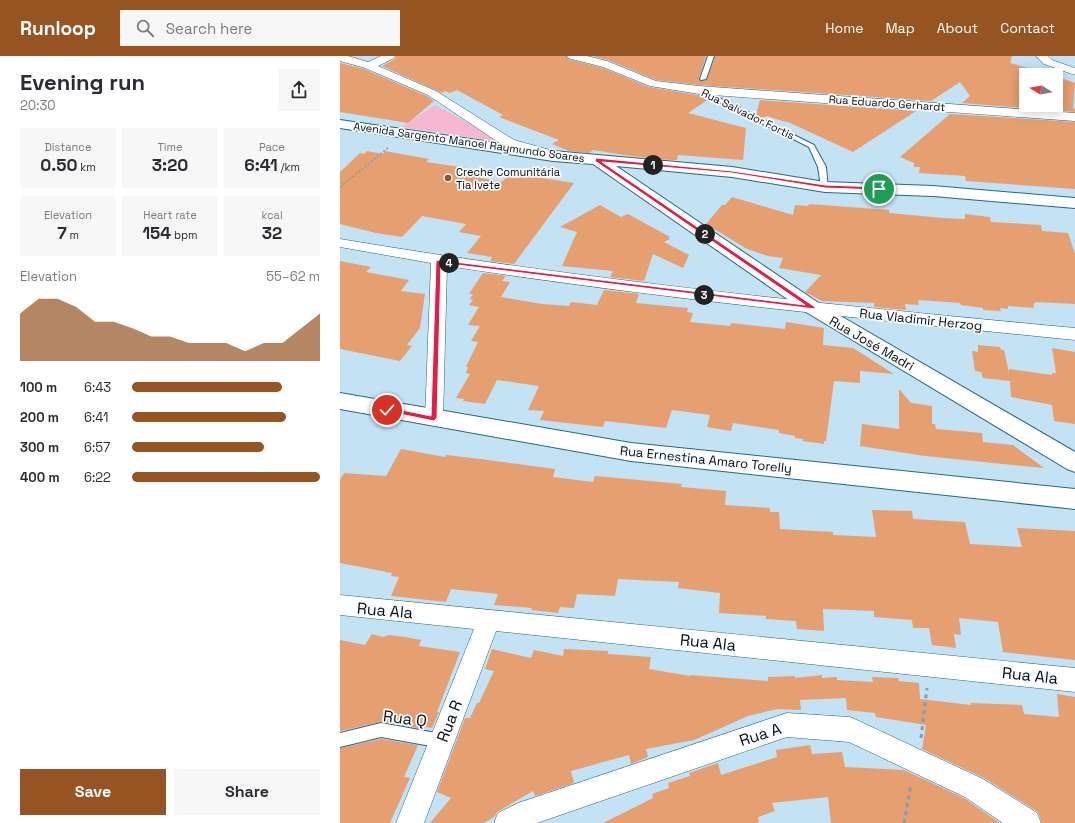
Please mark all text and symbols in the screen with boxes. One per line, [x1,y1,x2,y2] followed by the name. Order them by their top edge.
[120,10,400,46] search box
[20,16,96,41] text: Runloop
[134,17,156,39] icon: search
[166,19,252,38] text: Search here
[825,19,863,37] text: Home
[885,19,915,37] text: Map
[937,19,978,37] text: About
[1000,19,1055,37] text: Contact
[20,68,145,96] text: Evening run
[1019,68,1063,112] north arrow
[1019,68,1063,112] map controls
[278,69,320,111] button: share
[699,85,797,143] street label: Rua Salvador Fortis
[828,92,946,114] street label: Rua Eduardo Gerhardt
[20,97,56,114] text: 20:30
[353,119,586,165] street label: Avenida Sargento Manoel Raymundo Soares
[45,140,91,154] text: Distance
[157,140,183,154] text: Time
[259,140,285,154] text: Pace
[40,154,77,176] text: 0.50
[152,154,188,176] text: 3:20
[244,154,278,176] text: 6:41
[643,155,663,175] pin: 1
[651,158,655,172] text: 1
[77,160,96,174] text: km
[278,160,300,174] text: /km
[456,165,561,192] place label: Creche Comunitária Tia Ivete
[862,172,896,206] pin
[443,173,453,183] marker: Creche Comunitária Tia Ivete
[868,178,890,200] icon: arrive
[44,208,92,222] text: Elevation
[143,208,197,222] text: Heart rate
[261,208,283,222] text: kcal
[57,222,67,244] text: 7
[142,222,171,244] text: 154
[262,222,282,244] text: 32
[695,224,715,244] pin: 2
[702,227,708,241] text: 2
[67,228,79,242] text: m
[171,228,198,242] text: bpm
[439,253,459,273] pin: 4
[446,256,453,270] text: 4
[20,268,77,285] text: Elevation
[266,268,320,285] text: 55–62 m
[694,285,714,305] pin: 3
[701,288,707,302] text: 3
[859,305,983,334] street label: Rua Vladimir Herzog
[826,312,917,375] street label: Rua José Madri
[20,379,57,396] text: 100 m
[84,379,111,396] text: 6:43
[370,393,404,427] pin
[376,399,398,421] icon: check
[20,409,59,426] text: 200 m
[84,409,109,426] text: 6:41
[20,439,59,456] text: 300 m
[84,439,110,456] text: 6:57
[619,442,793,477] street label: Rua Ernestina Amaro Torelly
[20,469,60,486] text: 400 m
[84,469,111,486] text: 6:22
[356,598,414,623] street label: Rua Ala
[679,629,737,656] street label: Rua Ala
[1001,662,1059,689] street label: Rua Ala
[432,697,467,745] street label: Rua R
[382,705,428,732] street label: Rua Q
[736,718,784,751] street label: Rua A
[20,769,166,815] button: Save
[174,769,320,815] button: Share

